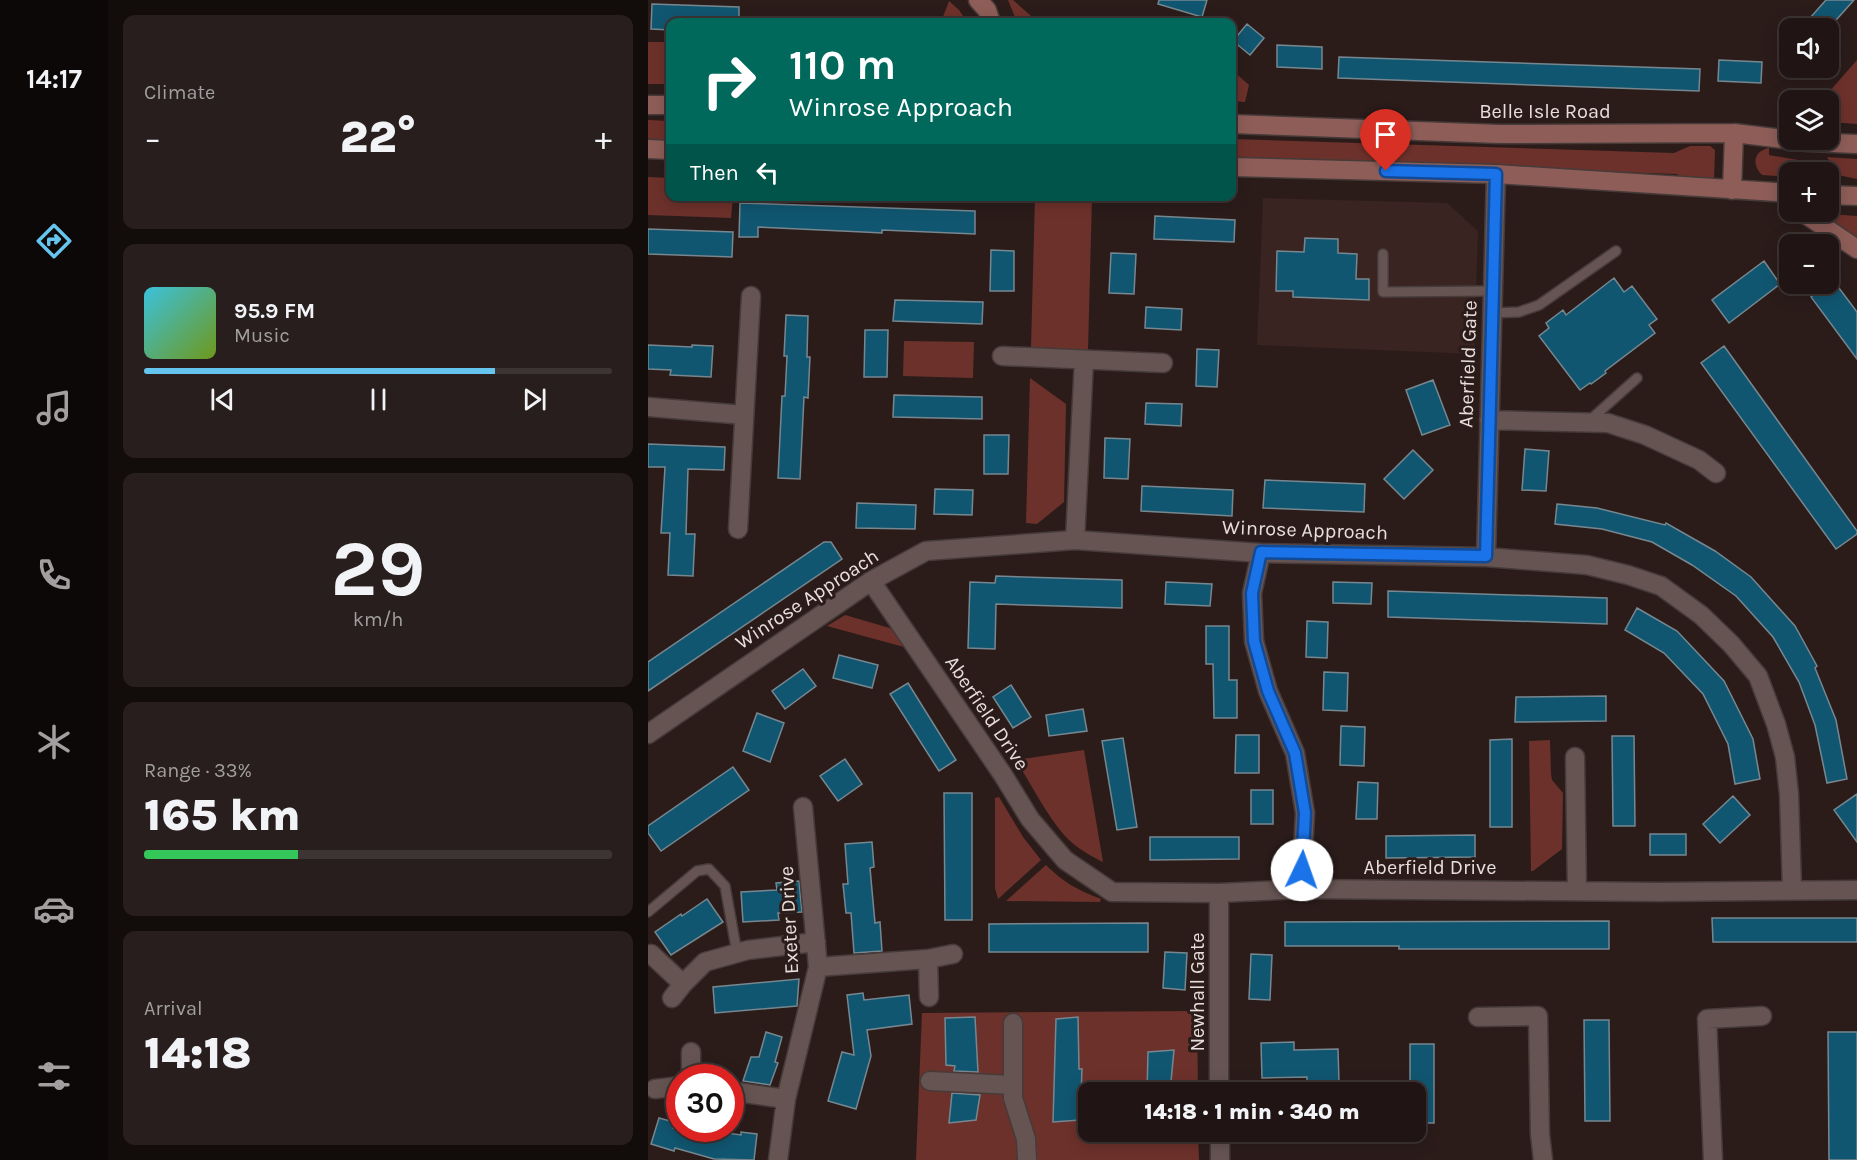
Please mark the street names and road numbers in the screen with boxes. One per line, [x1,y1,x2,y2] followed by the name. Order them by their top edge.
[1479,100,1611,123] street label: Belle Isle Road
[1454,300,1482,428] street label: Aberfield Gate
[1222,516,1388,544] street label: Winrose Approach
[731,544,883,654] street label: Winrose Approach
[940,652,1034,774] street label: Aberfield Drive
[1364,856,1496,879] street label: Aberfield Drive
[775,865,803,975] street label: Exeter Drive
[1186,932,1209,1052] street label: Newhall Gate

